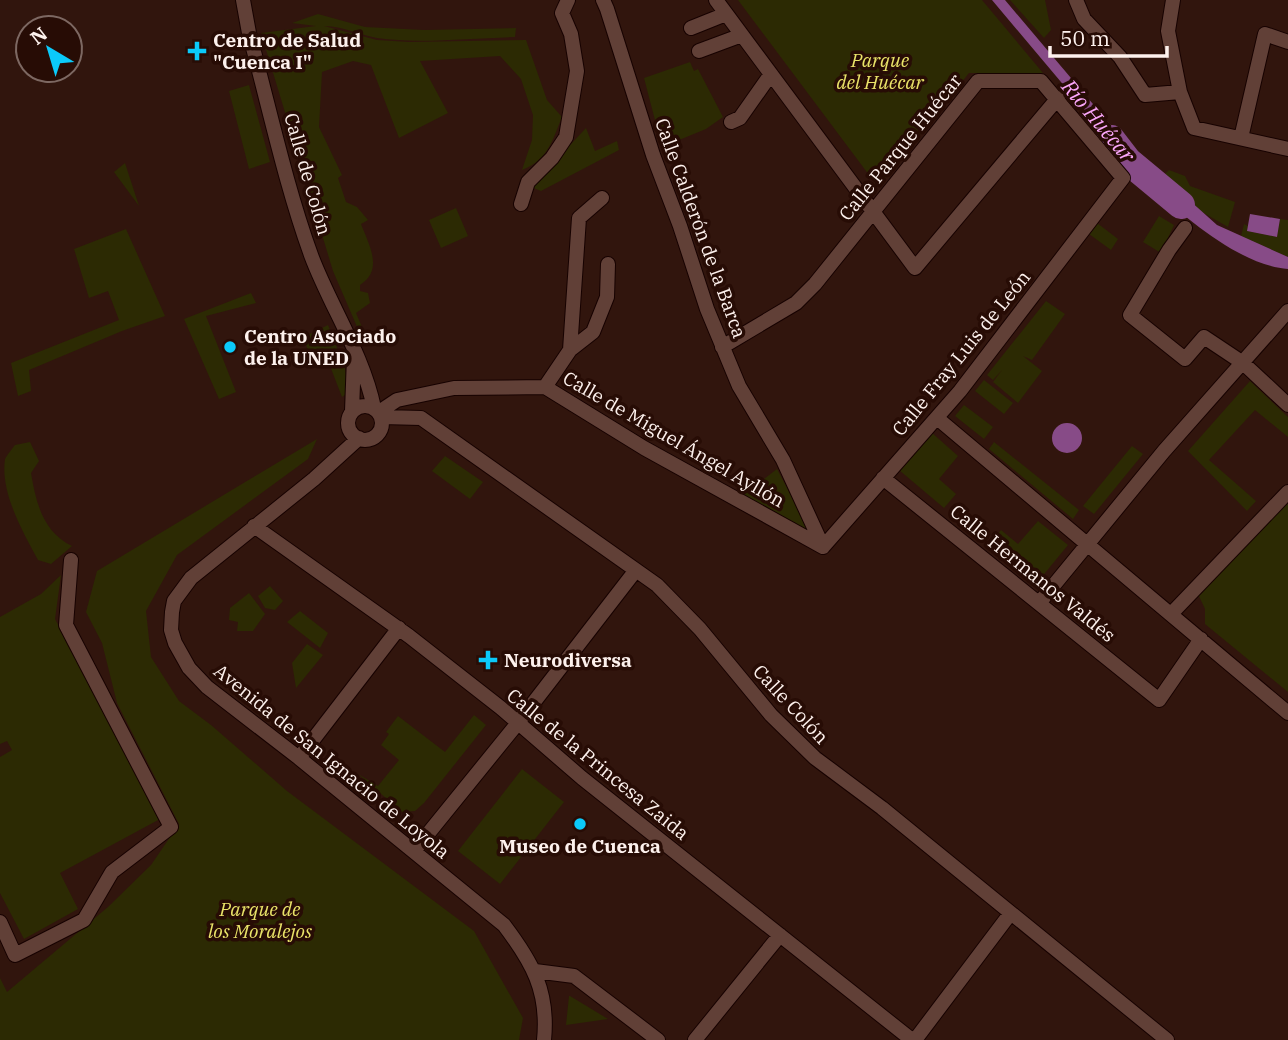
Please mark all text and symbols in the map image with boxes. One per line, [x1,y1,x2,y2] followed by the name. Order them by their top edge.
[14,14,84,84] north arrow
[1050,14,1167,58] scale bar
[25,22,52,50] text: N
[1060,24,1110,52] text: 50 m
[213,28,361,74] place label: Centro de Salud "Cuenca I"
[187,41,207,61] marker: Centro de Salud "Cuenca I"
[836,48,925,94] park label: Parque del Huécar
[833,68,967,225] street label: Calle Parque Huécar
[1055,72,1142,168] water label: Río Huécar
[279,110,337,238] street label: Calle de Colón
[650,115,752,341] street label: Calle Calderón de la Barca
[887,265,1035,441] street label: Calle Fray Luis de León
[244,324,396,370] place label: Centro Asociado de la UNED
[222,339,238,355] marker: Centro Asociado de la UNED
[559,365,789,513] street label: Calle de Miguel Ángel Ayllón
[946,499,1120,647] street label: Calle Hermanos Valdés
[504,648,632,672] place label: Neurodiversa
[478,650,498,670] marker: Neurodiversa
[209,658,455,864] street label: Avenida de San Ignacio de Loyola
[748,659,834,749] street label: Calle Colón
[502,683,694,845] street label: Calle de la Princesa Zaida
[572,816,588,832] marker: Museo de Cuenca
[499,834,661,858] place label: Museo de Cuenca
[208,897,312,943] park label: Parque de los Moralejos

